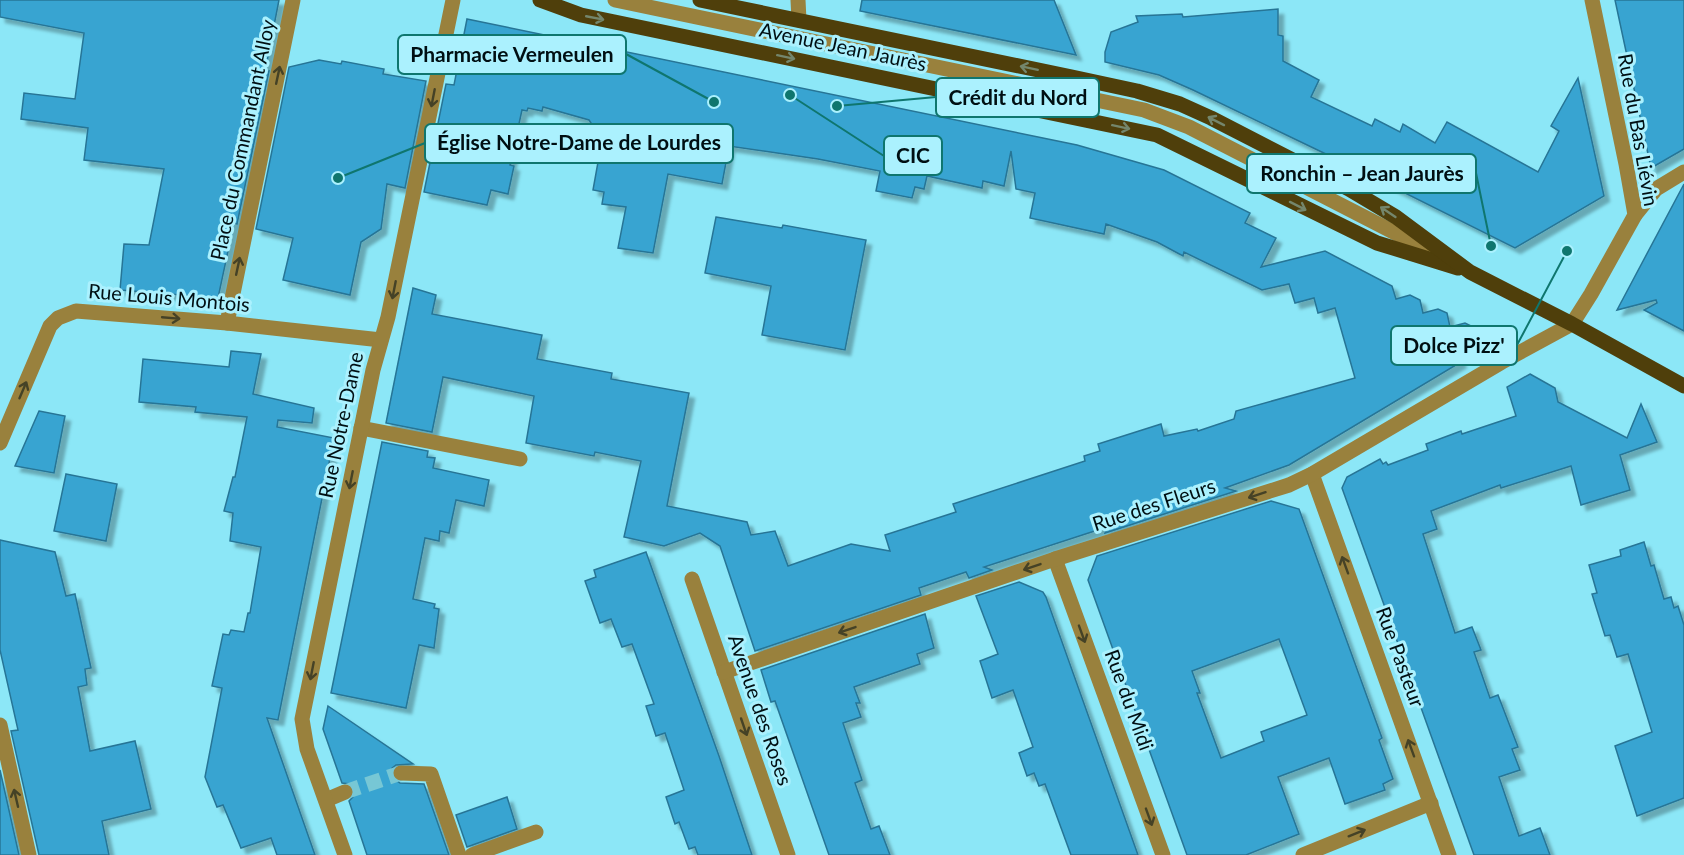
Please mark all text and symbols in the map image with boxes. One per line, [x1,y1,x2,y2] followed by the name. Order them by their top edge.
[585,13,604,24] one-way arrow
[205,16,279,262] street label: Place du Commandant Alloy
[757,17,929,75] street label: Avenue Jean Jaurès
[398,35,626,74] callout: Pharmacie Vermeulen
[410,41,614,66] text: Pharmacie Vermeulen
[776,52,795,63] one-way arrow
[1614,52,1664,208] street label: Rue du Bas Liévin
[1020,62,1040,73] one-way arrow
[273,65,284,85] one-way arrow
[936,78,1099,117] callout: Crédit du Nord
[948,84,1088,109] text: Crédit du Nord
[427,88,438,108] one-way arrow
[1208,114,1226,126] one-way arrow
[1111,121,1130,133] one-way arrow
[425,124,733,163] callout: Église Notre-Dame de Lourdes
[437,129,721,154] text: Église Notre-Dame de Lourdes
[884,136,942,175] callout: CIC
[896,142,930,167] text: CIC
[1247,154,1476,193] callout: Ronchin – Jean Jaurès
[1260,160,1464,185] text: Ronchin – Jean Jaurès
[1289,200,1307,212] one-way arrow
[1381,206,1397,218] one-way arrow
[233,256,245,275] one-way arrow
[87,278,251,316] street label: Rue Louis Montois
[388,279,399,299] one-way arrow
[160,313,180,324] one-way arrow
[1391,326,1517,365] callout: Dolce Pizz'
[1403,332,1505,357] text: Dolce Pizz'
[313,349,367,500] street label: Rue Notre-Dame
[18,381,29,399] one-way arrow
[345,469,356,489] one-way arrow
[1089,473,1218,535] street label: Rue des Fleurs
[1248,490,1267,501] one-way arrow
[1338,556,1349,575] one-way arrow
[1023,562,1042,573] one-way arrow
[1372,603,1430,711] street label: Rue Pasteur
[1078,624,1089,643] one-way arrow
[838,625,857,636] one-way arrow
[724,631,798,788] street label: Avenue des Roses
[1101,646,1159,753] street label: Rue du Midi
[306,660,317,680] one-way arrow
[739,717,750,736] one-way arrow
[1404,739,1415,758] one-way arrow
[10,789,21,808] one-way arrow
[1145,807,1156,826] one-way arrow
[1347,827,1366,838] one-way arrow

